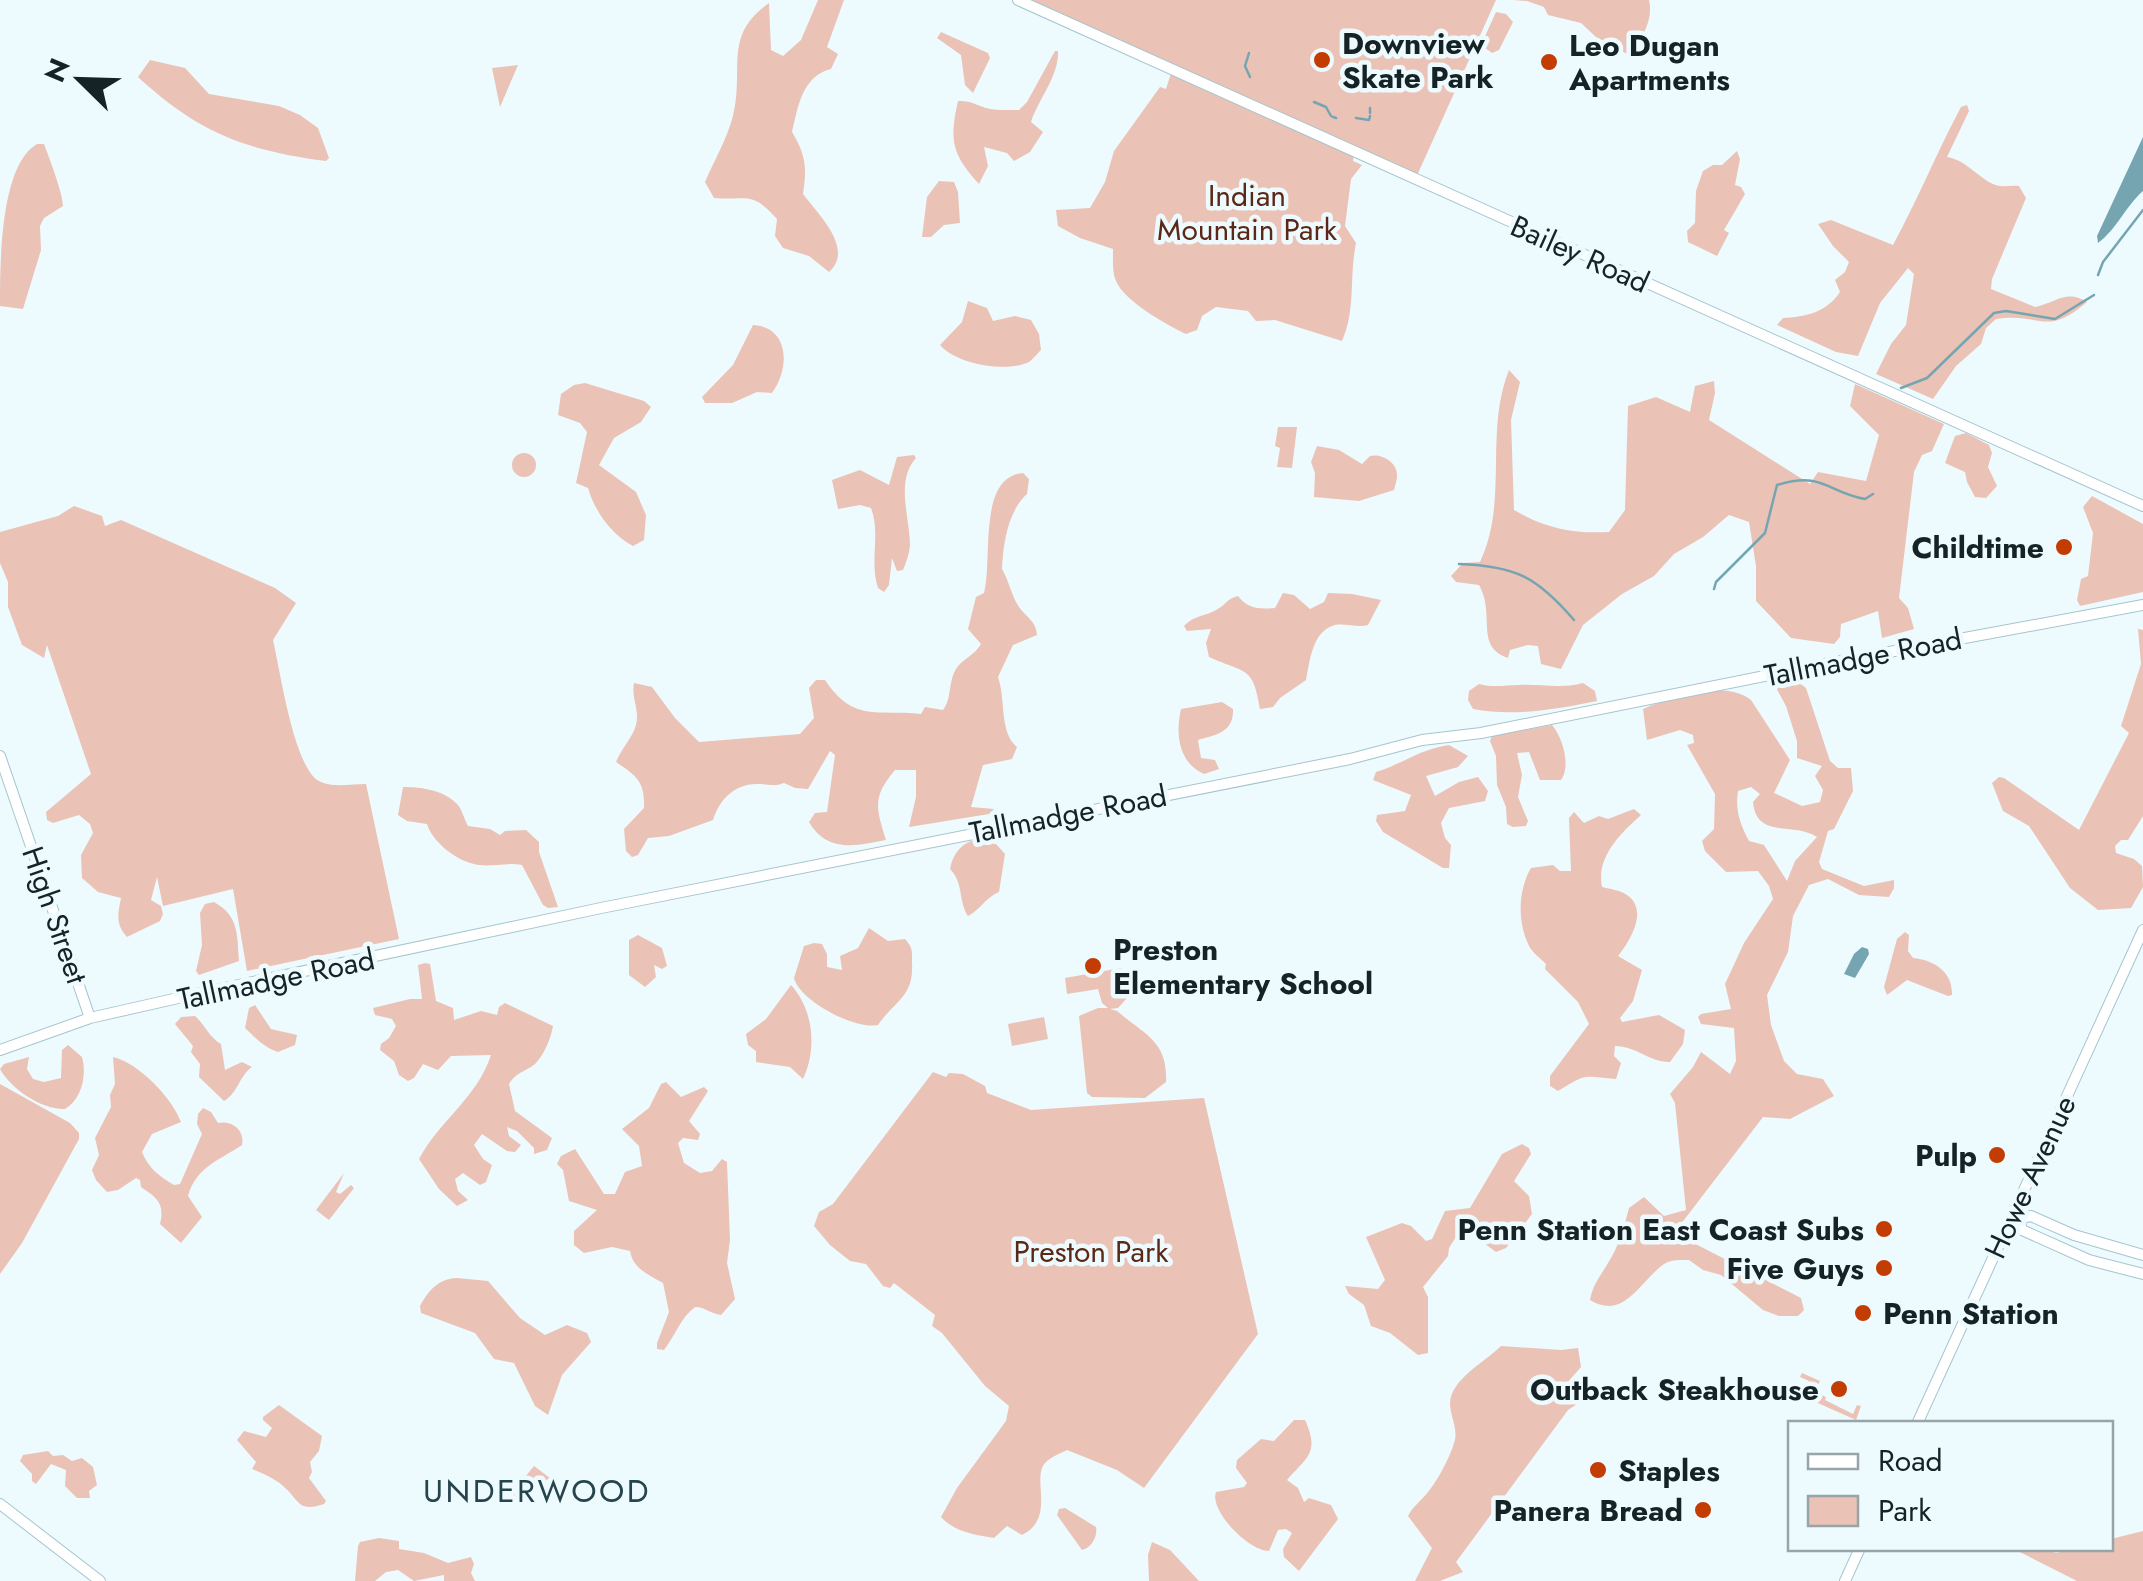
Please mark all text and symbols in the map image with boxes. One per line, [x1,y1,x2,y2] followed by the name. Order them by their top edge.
[1342,22,1494,99] place label: Downview Skate Park
[1568,24,1730,101] place label: Leo Dugan Apartments
[30,30,130,130] north arrow
[1311,49,1333,71] marker: Downview Skate Park
[1538,51,1560,73] marker: Leo Dugan Apartments
[34,52,81,89] text: N
[1157,174,1338,251] park label: Indian Mountain Park
[1504,204,1656,304] street label: Bailey Road
[1911,526,2044,569] place label: Childtime
[2053,536,2075,558] marker: Childtime
[1761,617,1965,697] street label: Tallmadge Road
[966,774,1170,854] street label: Tallmadge Road
[11,841,99,990] street label: High Street
[1113,928,1373,1005] place label: Preston Elementary School
[174,937,378,1021] street label: Tallmadge Road
[1082,955,1104,977] marker: Preston Elementary School
[1973,1089,2087,1265] street label: Howe Avenue
[1915,1134,1977,1177] place label: Pulp
[1986,1144,2008,1166] marker: Pulp
[1458,1208,1864,1251] place label: Penn Station East Coast Subs
[1873,1218,1895,1240] marker: Penn Station East Coast Subs
[1013,1230,1169,1273] park label: Preston Park
[1727,1247,1864,1290] place label: Five Guys
[1873,1257,1895,1279] marker: Five Guys
[1883,1292,2059,1335] place label: Penn Station
[1852,1302,1874,1324] marker: Penn Station
[1530,1368,1819,1411] place label: Outback Steakhouse
[1828,1378,1850,1400] marker: Outback Steakhouse
[1788,1421,2113,1551] legend
[1878,1439,1943,1482] text: Road
[1618,1449,1720,1492] place label: Staples
[1587,1459,1609,1481] marker: Staples
[423,1468,651,1514] district label: UNDERWOOD
[1493,1489,1683,1532] place label: Panera Bread
[1878,1489,1932,1532] text: Park
[1692,1499,1714,1521] marker: Panera Bread

